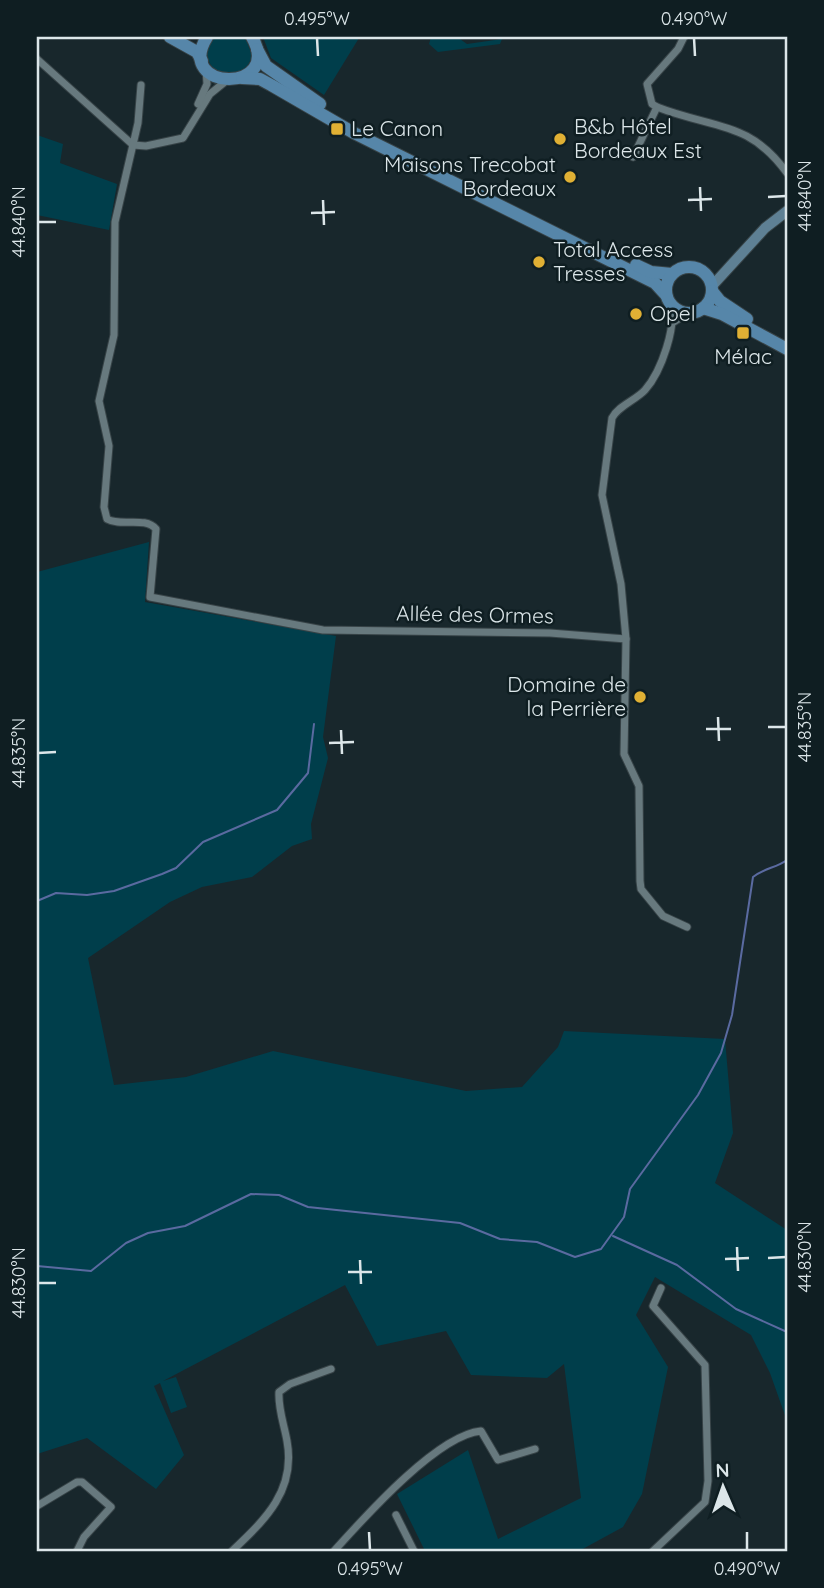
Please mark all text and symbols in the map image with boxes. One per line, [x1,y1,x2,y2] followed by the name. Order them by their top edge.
[284,7,350,30] text: 0.495°W
[661,7,727,30] text: 0.490°W
[574,113,702,163] place label: B&b Hôtel Bordeaux Est
[351,115,443,141] place label: Le Canon
[329,121,345,137] marker: Le Canon
[552,131,568,147] marker: B&b Hôtel Bordeaux Est
[384,151,556,201] place label: Maisons Trecobat Bordeaux
[793,160,816,232] text: 44.840°N
[562,169,578,185] marker: Maisons Trecobat Bordeaux
[7,186,30,258] text: 44.840°N
[553,236,673,286] place label: Total Access Tresses
[531,254,547,270] marker: Total Access Tresses
[650,300,696,326] place label: Opel
[628,306,644,322] marker: Opel
[735,325,751,341] marker: Mélac
[714,343,772,369] place label: Mélac
[396,600,554,628] street label: Allée des Ormes
[507,671,626,721] place label: Domaine de la Perrière
[632,689,648,705] marker: Domaine de la Perrière
[793,692,816,762] text: 44.835°N
[7,718,30,788] text: 44.835°N
[793,1221,816,1293] text: 44.830°N
[7,1247,30,1319] text: 44.830°N
[688,1452,758,1522] north arrow
[715,1458,730,1482] text: N
[337,1557,403,1580] text: 0.495°W
[714,1557,780,1580] text: 0.490°W

